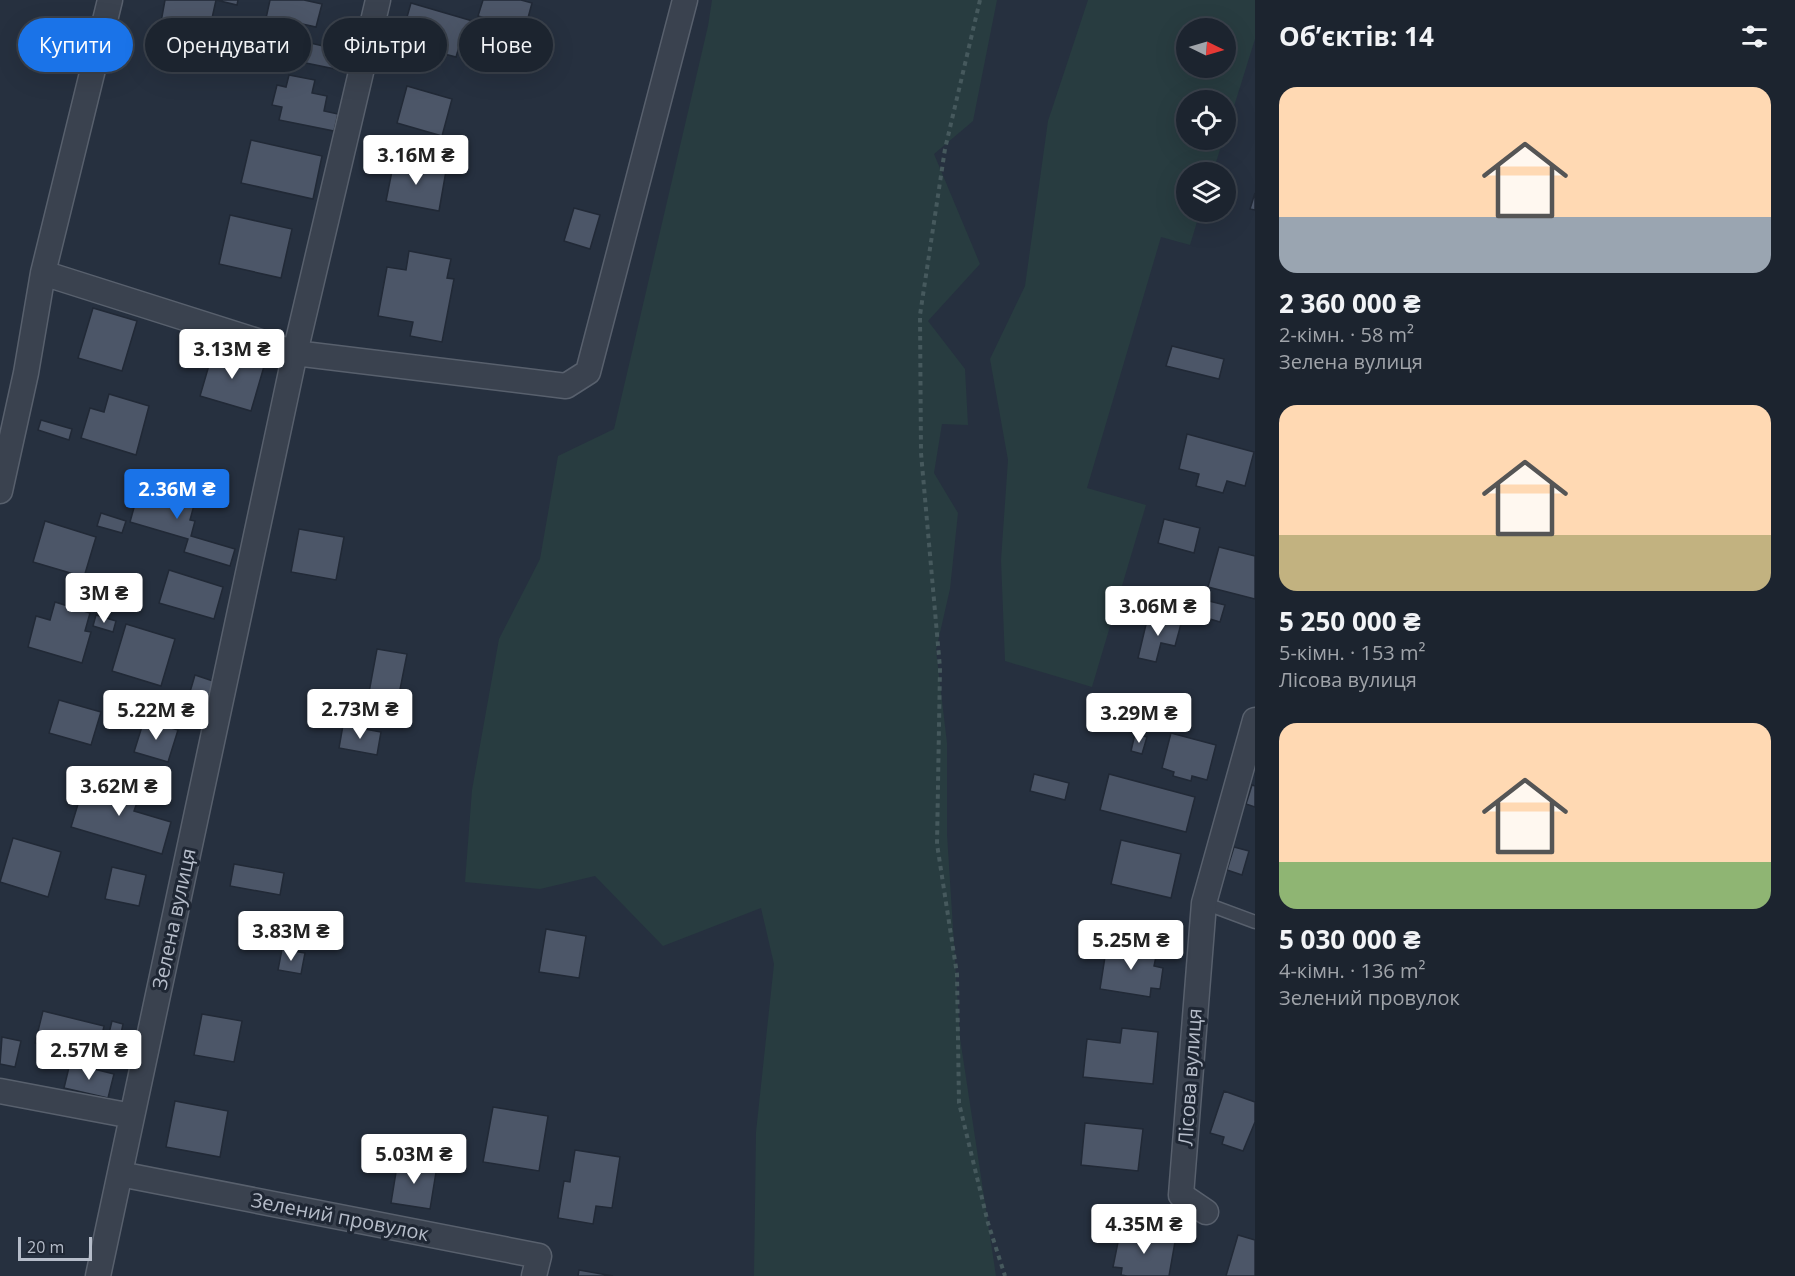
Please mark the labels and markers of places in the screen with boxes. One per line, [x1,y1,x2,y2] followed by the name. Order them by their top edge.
[361,135,471,186] pin: 3.16M ₴
[177,329,287,380] pin: 3.13M ₴
[122,469,232,520] pin: 2.36M ₴
[68,573,140,624] pin: 3M ₴
[1103,586,1213,637] pin: 3.06M ₴
[305,689,415,740] pin: 2.73M ₴
[101,690,211,741] pin: 5.22M ₴
[1084,693,1194,744] pin: 3.29M ₴
[64,766,174,817] pin: 3.62M ₴
[236,911,346,962] pin: 3.83M ₴
[1076,920,1186,971] pin: 5.25M ₴
[34,1030,144,1081] pin: 2.57M ₴
[359,1134,469,1185] pin: 5.03M ₴
[1089,1204,1199,1255] pin: 4.35M ₴

